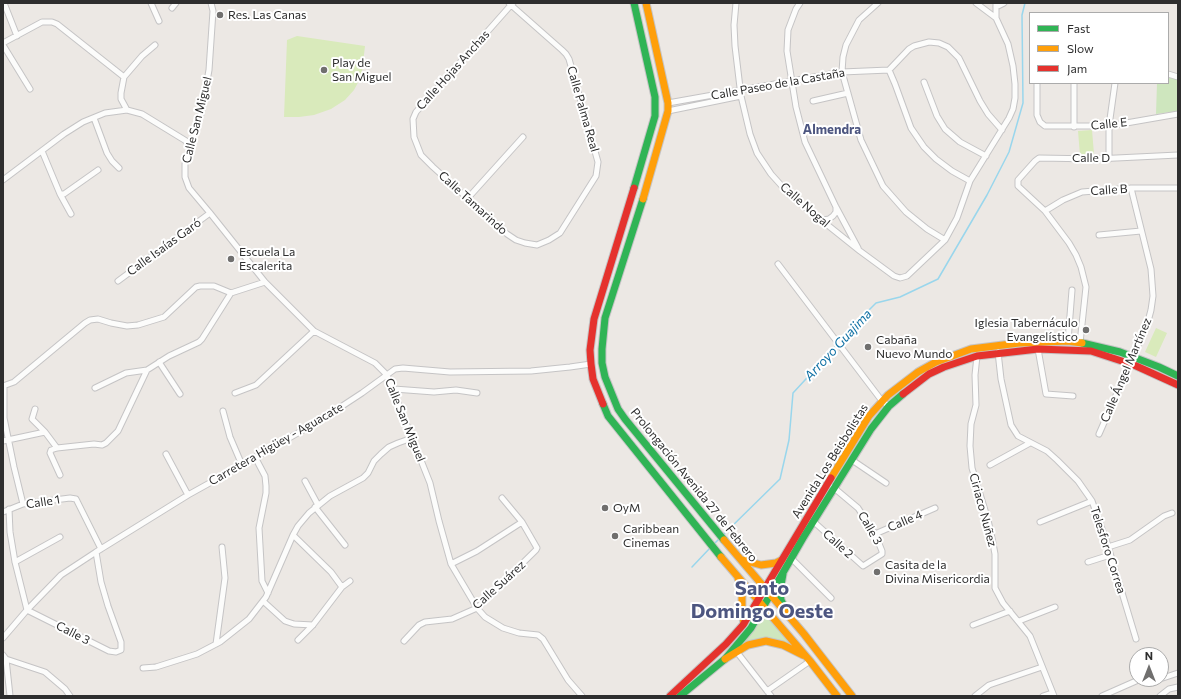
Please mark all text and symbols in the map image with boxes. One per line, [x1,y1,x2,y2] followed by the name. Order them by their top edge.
[228,8,306,22] place label: Res. Las Canas
[215,10,225,20] marker: Res. Las Canas
[1029,12,1169,84] legend
[1067,21,1090,35] text: Fast
[413,27,493,113] street label: Calle Hojas Anchas
[1067,41,1094,55] text: Slow
[332,56,392,84] place label: Play de San Miguel
[1067,61,1087,75] text: Jam
[319,65,329,75] marker: Play de San Miguel
[564,65,602,153] street label: Calle Palma Real
[710,65,846,103] street label: Calle Paseo de la Castaña
[179,75,215,165] street label: Calle San Miguel
[1090,115,1128,133] street label: Calle E
[803,122,861,138] district label: Almendra
[1072,151,1110,165] street label: Calle D
[436,168,510,238] street label: Calle Tamarindo
[777,179,833,231] street label: Calle Nogal
[1090,182,1128,198] street label: Calle B
[124,215,204,279] street label: Calle Isaías Garó
[239,245,295,273] place label: Escuela La Escalerita
[226,254,236,264] marker: Escuela La Escalerita
[801,306,875,384] water label: Arroyo Guajima
[975,316,1078,344] place label: Iglesia Tabernáculo Evangelístico
[1097,316,1155,424] street label: Calle Ángel Martínez
[1081,325,1091,335] marker: Iglesia Tabernáculo Evangelístico
[876,333,952,361] place label: Cabaña Nuevo Mundo
[863,342,873,352] marker: Cabaña Nuevo Mundo
[382,376,428,464] street label: Calle San Miguel
[206,400,346,488] street label: Carretera Higüey - Aguacate
[789,401,871,521] street label: Avenida Los Beisbolistas
[628,405,760,565] street label: Prolongación Avenida 27 de Febrero
[966,472,1000,548] street label: Ciriaco Nuñez
[25,492,61,512] street label: Calle 1
[613,501,641,515] place label: OyM
[600,503,610,513] marker: OyM
[1087,505,1129,595] street label: Telesforo Correa
[885,507,925,535] street label: Calle 4
[855,509,885,547] street label: Calle 3
[623,522,679,550] place label: Caribbean Cinemas
[820,527,856,561] street label: Calle 2
[610,531,620,541] marker: Caribbean Cinemas
[470,558,528,612] street label: Calle Suárez
[885,558,990,586] place label: Casita de la Divina Misericordia
[872,567,882,577] marker: Casita de la Divina Misericordia
[691,576,833,623] district label: Santo Domingo Oeste
[54,618,92,648] street label: Calle 3
[1129,647,1169,687] north arrow
[1145,649,1153,662] text: N

